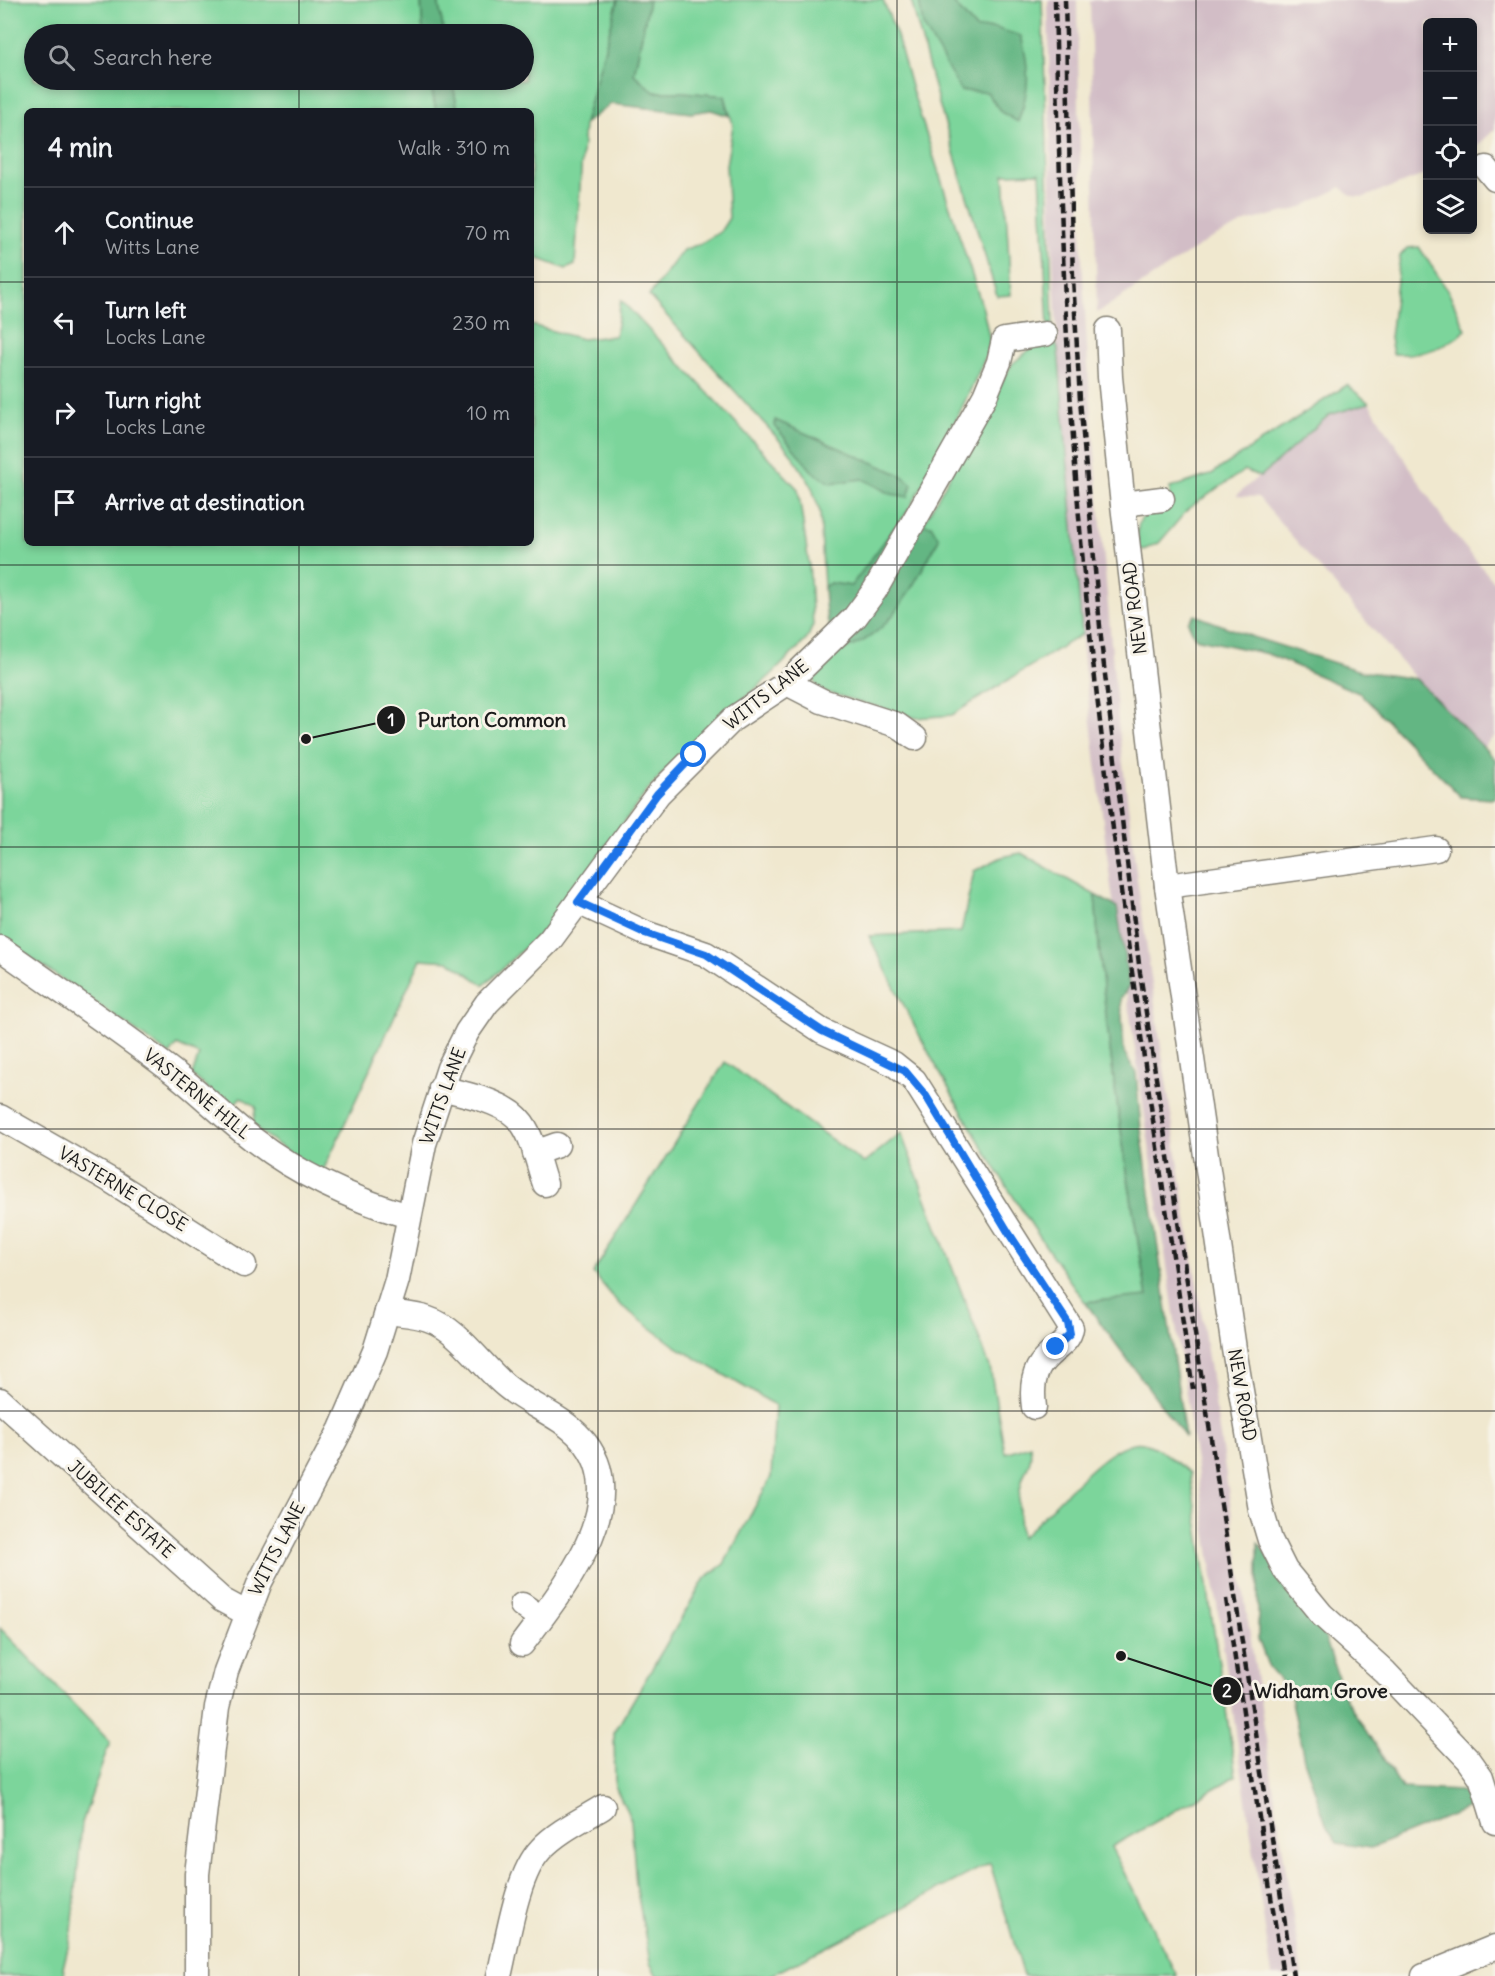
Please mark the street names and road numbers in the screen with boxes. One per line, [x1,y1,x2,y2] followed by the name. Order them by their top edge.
[1117,560,1152,656] street label: NEW ROAD
[719,654,813,735] street label: WITTS LANE
[139,1043,256,1144] street label: VASTERNE HILL
[414,1044,471,1148] street label: WITTS LANE
[55,1141,192,1236] street label: VASTERNE CLOSE
[1223,1347,1262,1443] street label: NEW ROAD
[63,1455,180,1563] street label: JUBILEE ESTATE
[243,1498,310,1599] street label: WITTS LANE

